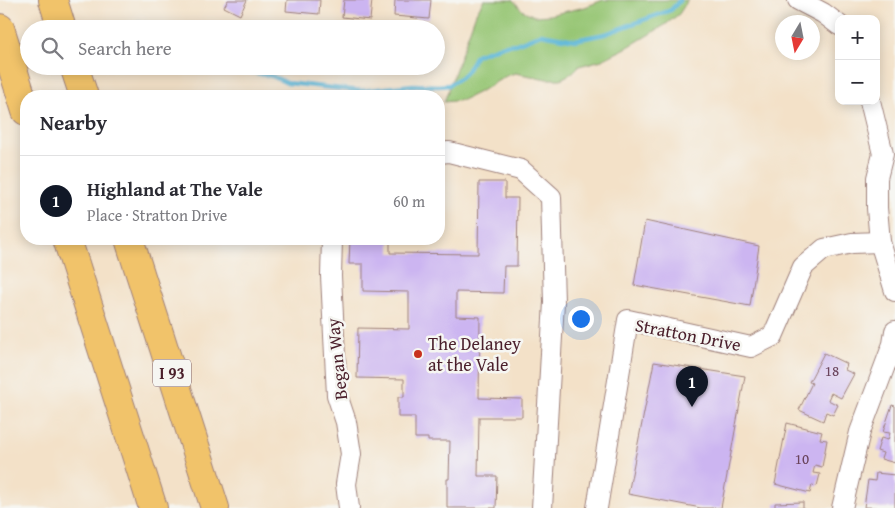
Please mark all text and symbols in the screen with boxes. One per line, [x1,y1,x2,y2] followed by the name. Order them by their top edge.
[775,15,820,60] north arrow
[835,15,880,105] map controls
[835,15,880,60] button: +
[20,20,445,75] search box
[38,34,66,62] icon: search
[78,34,172,62] text: Search here
[835,60,880,105] button: −
[40,107,107,138] text: Nearby
[87,175,263,203] text: Highland at The Vale
[52,189,60,213] text: 1
[393,189,425,213] text: 60 m
[87,203,227,227] text: Place · Stratton Drive
[568,306,594,332] your location
[633,311,743,358] street label: Stratton Drive
[319,317,354,401] street label: Began Way
[428,330,521,378] place label: The Delaney at the Vale
[412,348,424,360] marker: The Delaney at the Vale
[153,359,191,386] road number: I 93
[825,360,839,381] house number: 18
[676,366,708,407] pin: 1
[795,448,809,469] house number: 10

